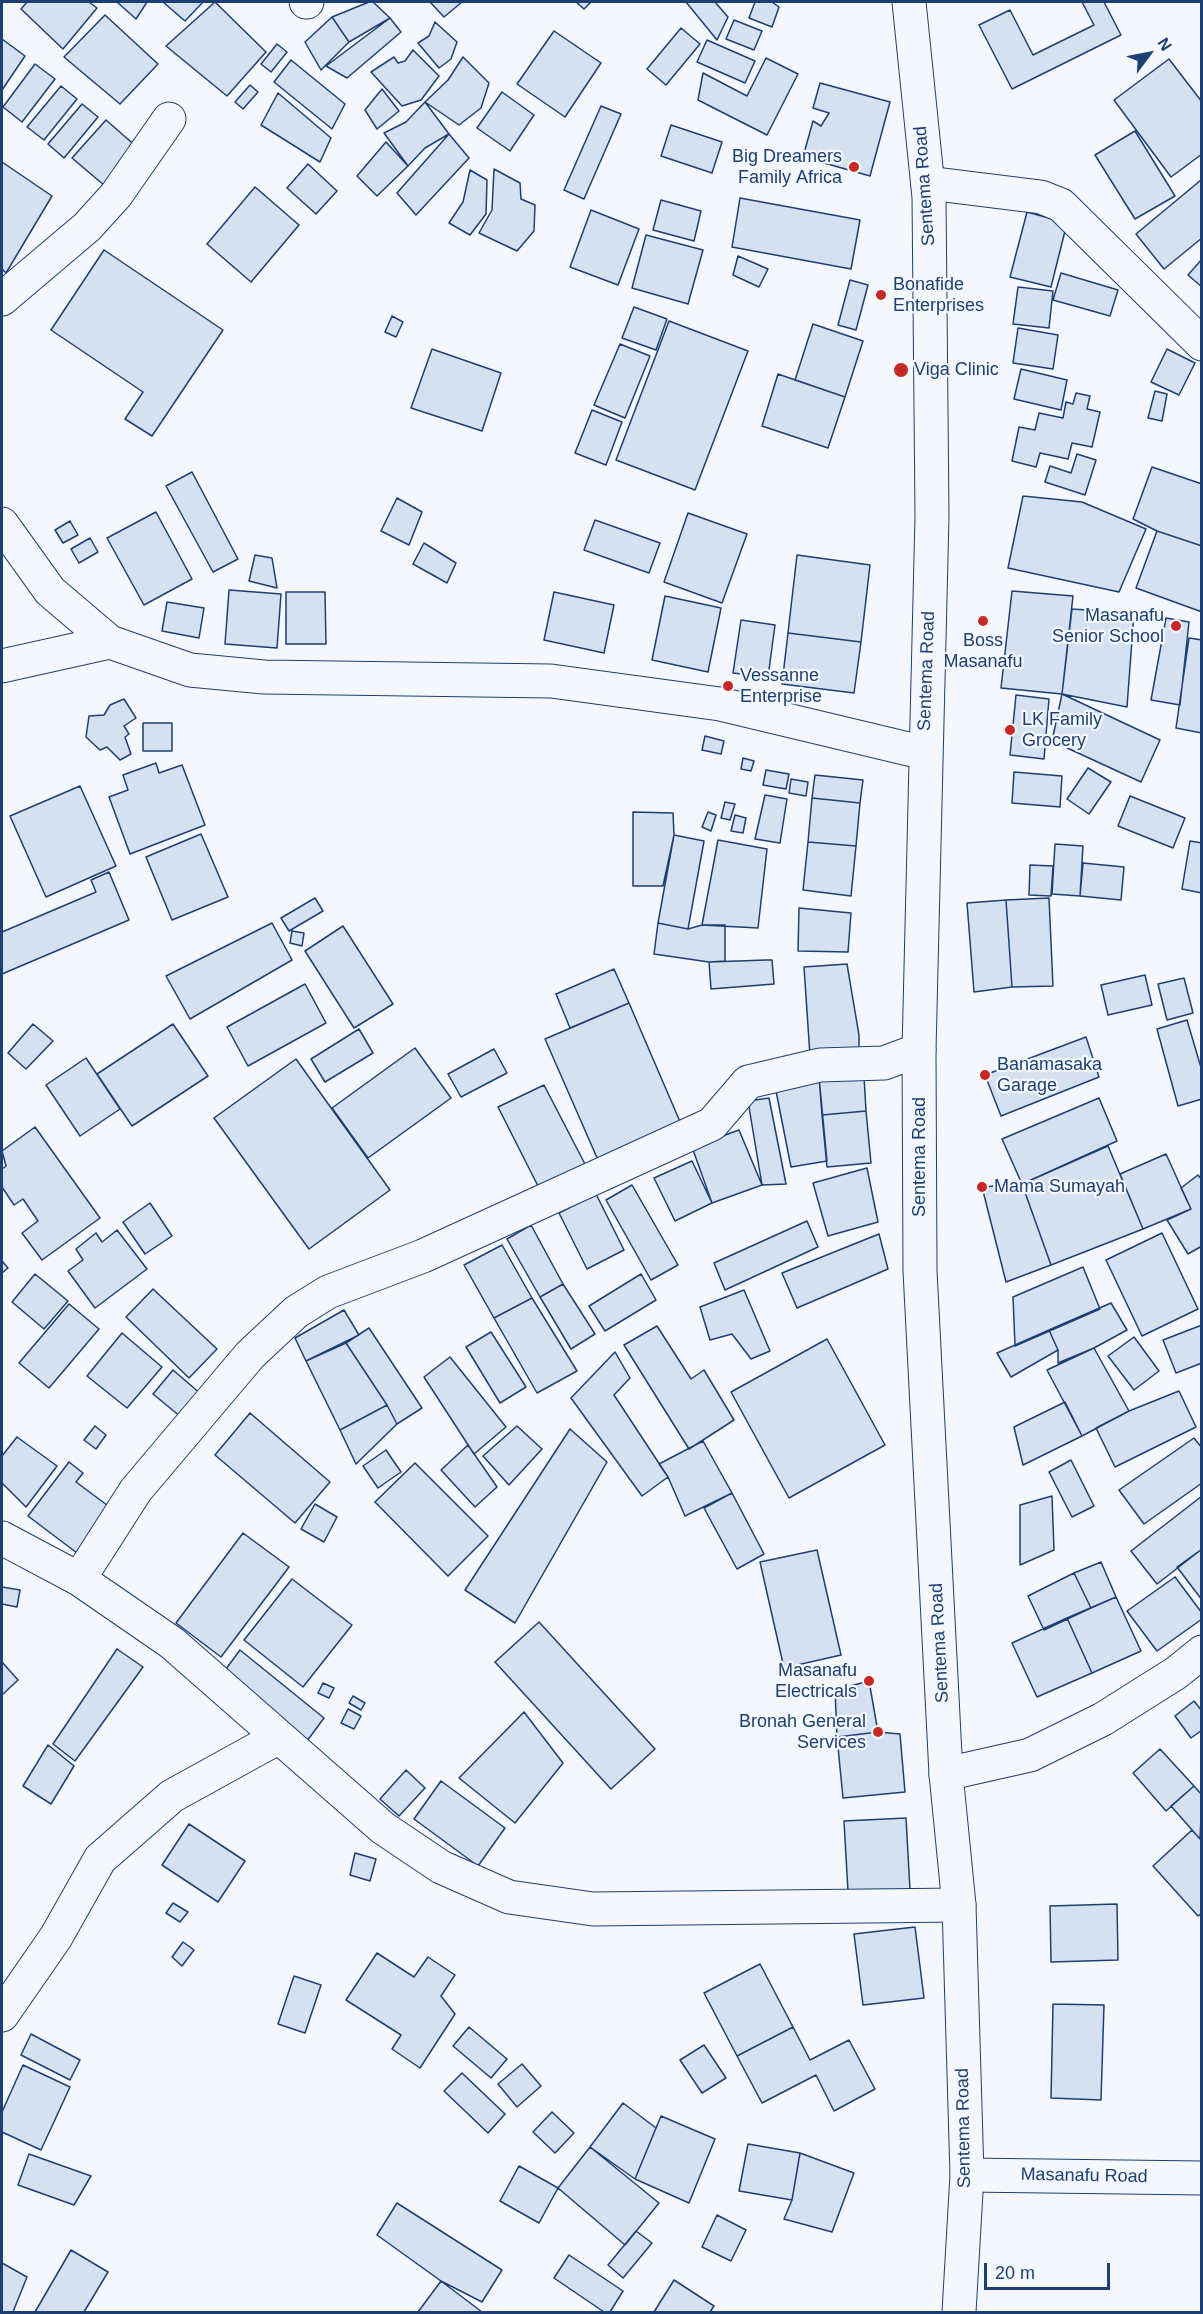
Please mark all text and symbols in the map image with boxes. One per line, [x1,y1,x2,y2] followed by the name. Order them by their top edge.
[1119,24,1179,84] north arrow
[1154,35,1175,54] text: N
[910,125,940,247] street label: Sentema Road
[732,146,842,188] place label: Big Dreamers Family Africa
[847,160,861,174] marker: Big Dreamers Family Africa
[893,274,984,316] place label: Bonafide Enterprises
[874,288,888,302] marker: Bonafide Enterprises
[914,359,999,381] place label: Viga Clinic
[892,361,910,379] marker: Viga Clinic
[1052,605,1164,648] place label: Masanafu Senior School
[914,611,940,731] street label: Sentema Road
[976,614,990,628] marker: Boss Masanafu
[1169,619,1183,633] marker: Masanafu Senior School
[943,630,1023,672] place label: Boss Masanafu
[740,665,822,708] place label: Vessanne Enterprise
[721,679,735,693] marker: Vessanne Enterprise
[1022,709,1102,752] place label: LK Family Grocery
[1003,723,1017,737] marker: LK Family Grocery
[997,1054,1102,1096] place label: Banamasaka Garage
[978,1068,992,1082] marker: Banamasaka Garage
[909,1097,931,1217] street label: Sentema Road
[994,1176,1125,1198] place label: Mama Sumayah
[975,1180,989,1194] marker: Mama Sumayah
[926,1582,954,1704] street label: Sentema Road
[775,1660,857,1702] place label: Masanafu Electricals
[862,1674,876,1688] marker: Masanafu Electricals
[739,1711,866,1754] place label: Bronah General Services
[871,1725,885,1739] marker: Bronah General Services
[952,2068,976,2188] street label: Sentema Road
[1020,2164,1148,2188] street label: Masanafu Road
[987,2251,1113,2289] scale bar
[995,2263,1035,2283] text: 20 m

